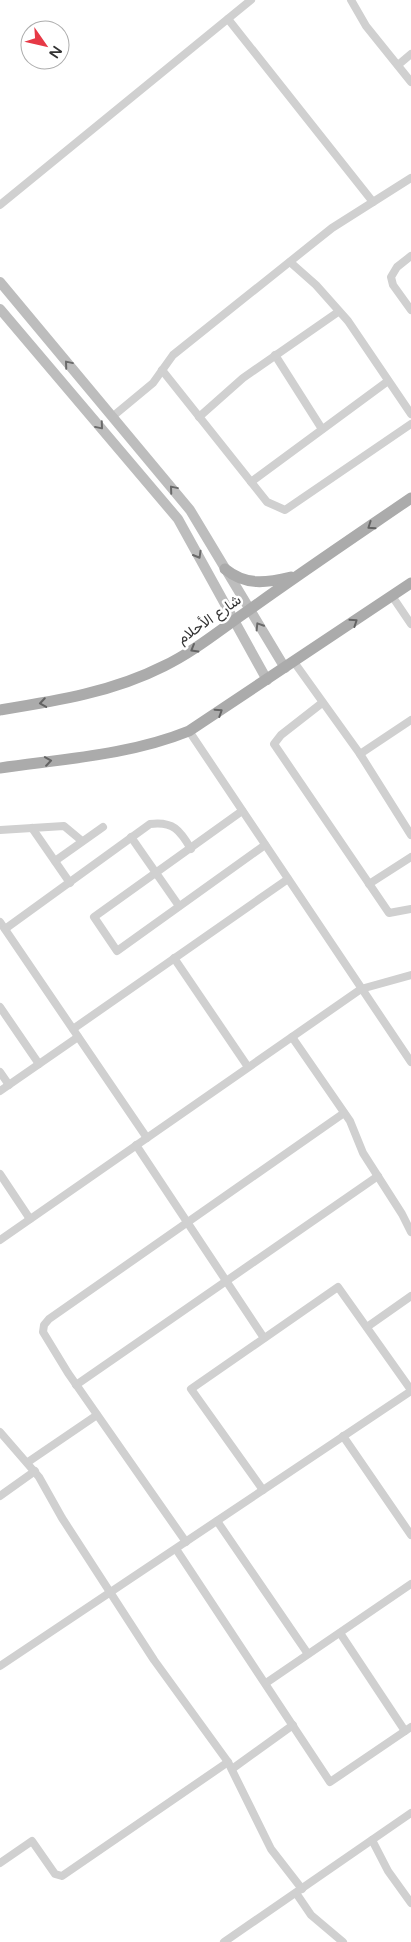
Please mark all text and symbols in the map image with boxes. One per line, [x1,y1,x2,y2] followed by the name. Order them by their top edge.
[20,20,70,70] north arrow
[45,43,66,61] text: N
[65,361,74,370] one-way arrow
[94,421,103,430] one-way arrow
[169,486,178,495] one-way arrow
[367,520,377,529] one-way arrow
[192,550,202,559] one-way arrow
[173,590,246,649] street label: شارع الأحلام
[349,618,358,628] one-way arrow
[256,623,266,632] one-way arrow
[191,642,200,652] one-way arrow
[38,698,47,708] one-way arrow
[214,708,223,718] one-way arrow
[44,756,53,766] one-way arrow

